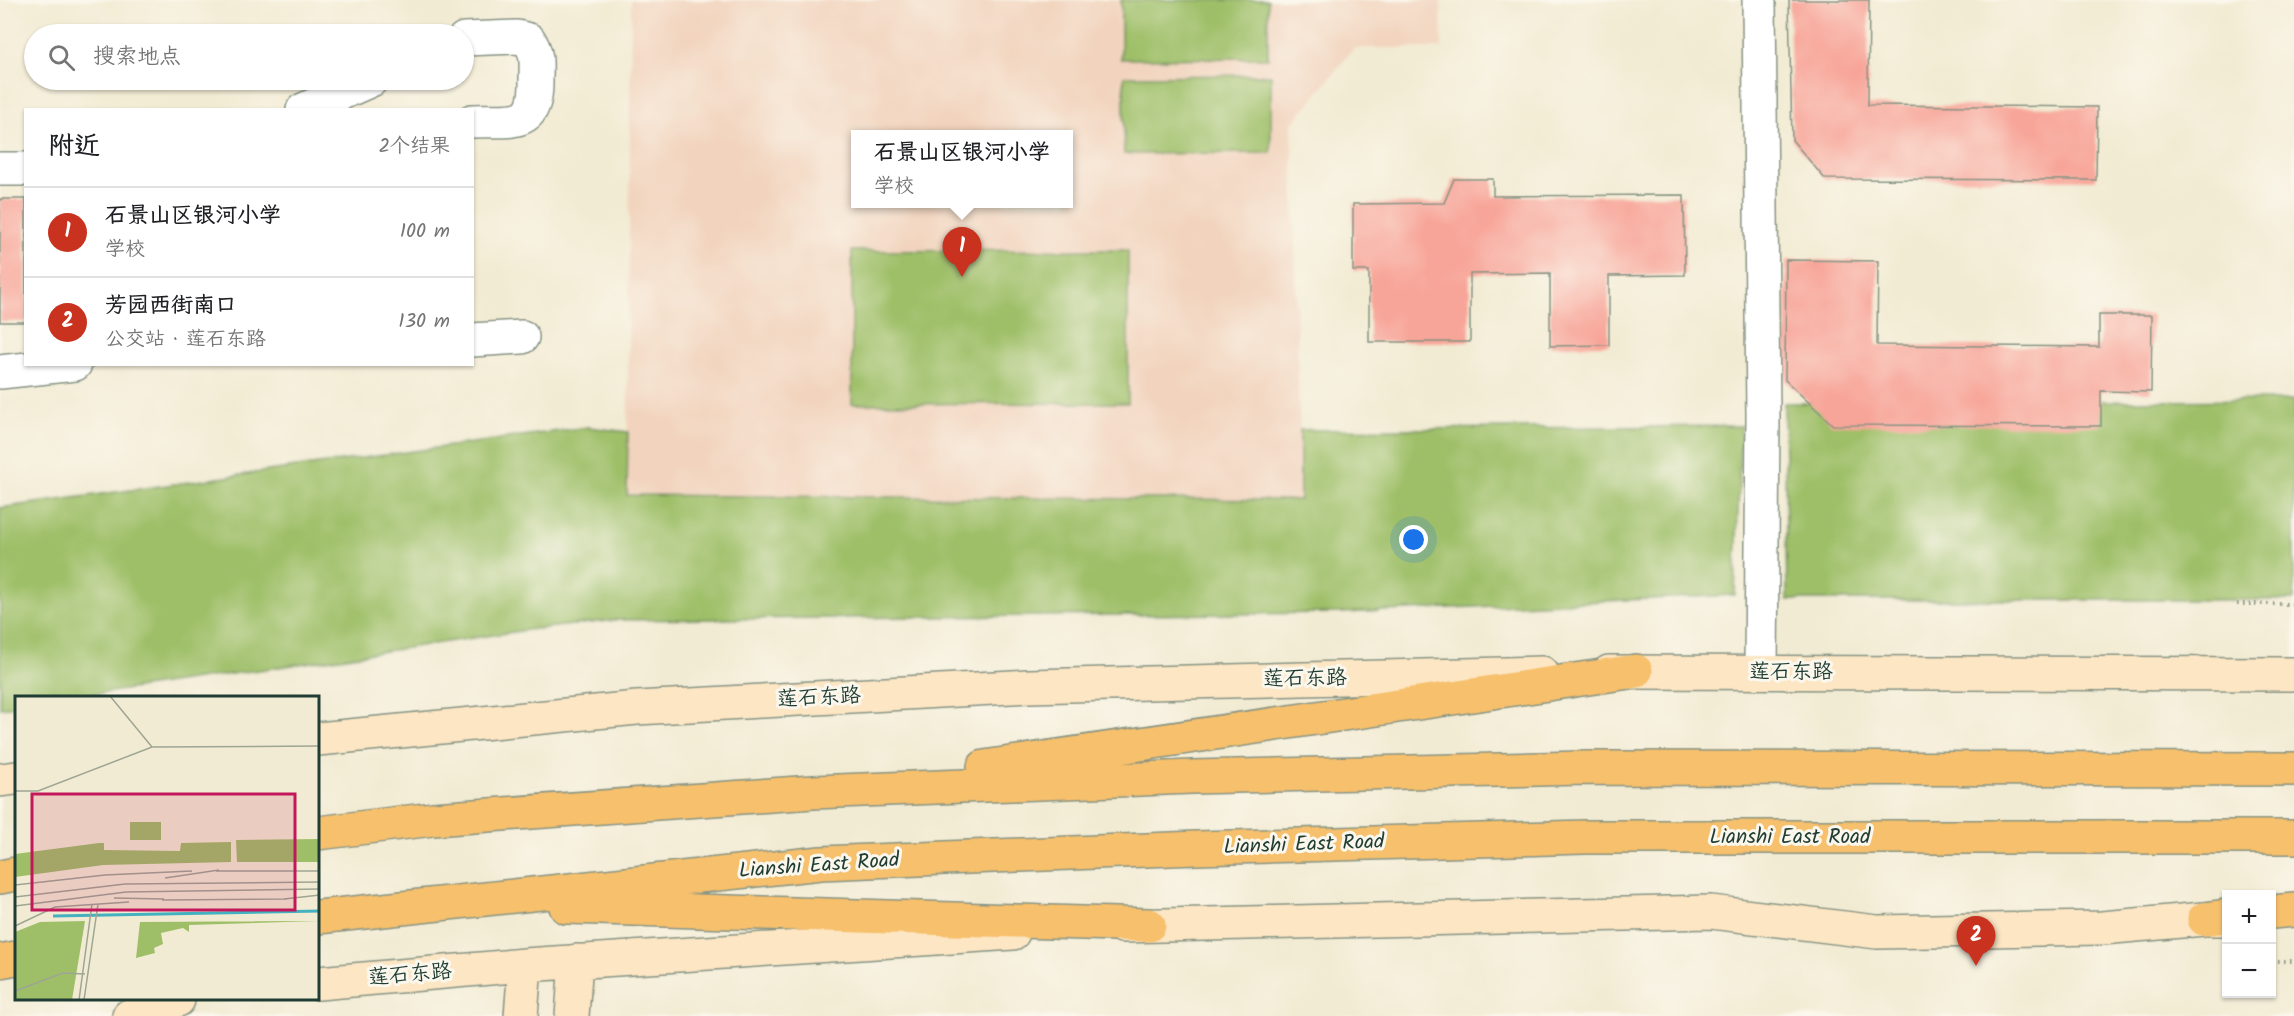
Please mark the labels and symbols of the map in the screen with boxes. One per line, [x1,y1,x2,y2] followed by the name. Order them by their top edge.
[942,228,982,277] pin: 1
[1399,525,1428,554] your location
[1749,656,1833,689] street label: 莲石东路
[1263,662,1347,696] street label: 莲石东路
[776,679,862,717] street label: 莲石东路
[15,696,320,1001] inset map
[1710,821,1871,854] street label: Lianshi East Road
[1223,826,1385,864] street label: Lianshi East Road
[738,844,901,888] street label: Lianshi East Road
[1956,916,1996,966] pin: 2
[367,955,453,995] street label: 莲石东路

